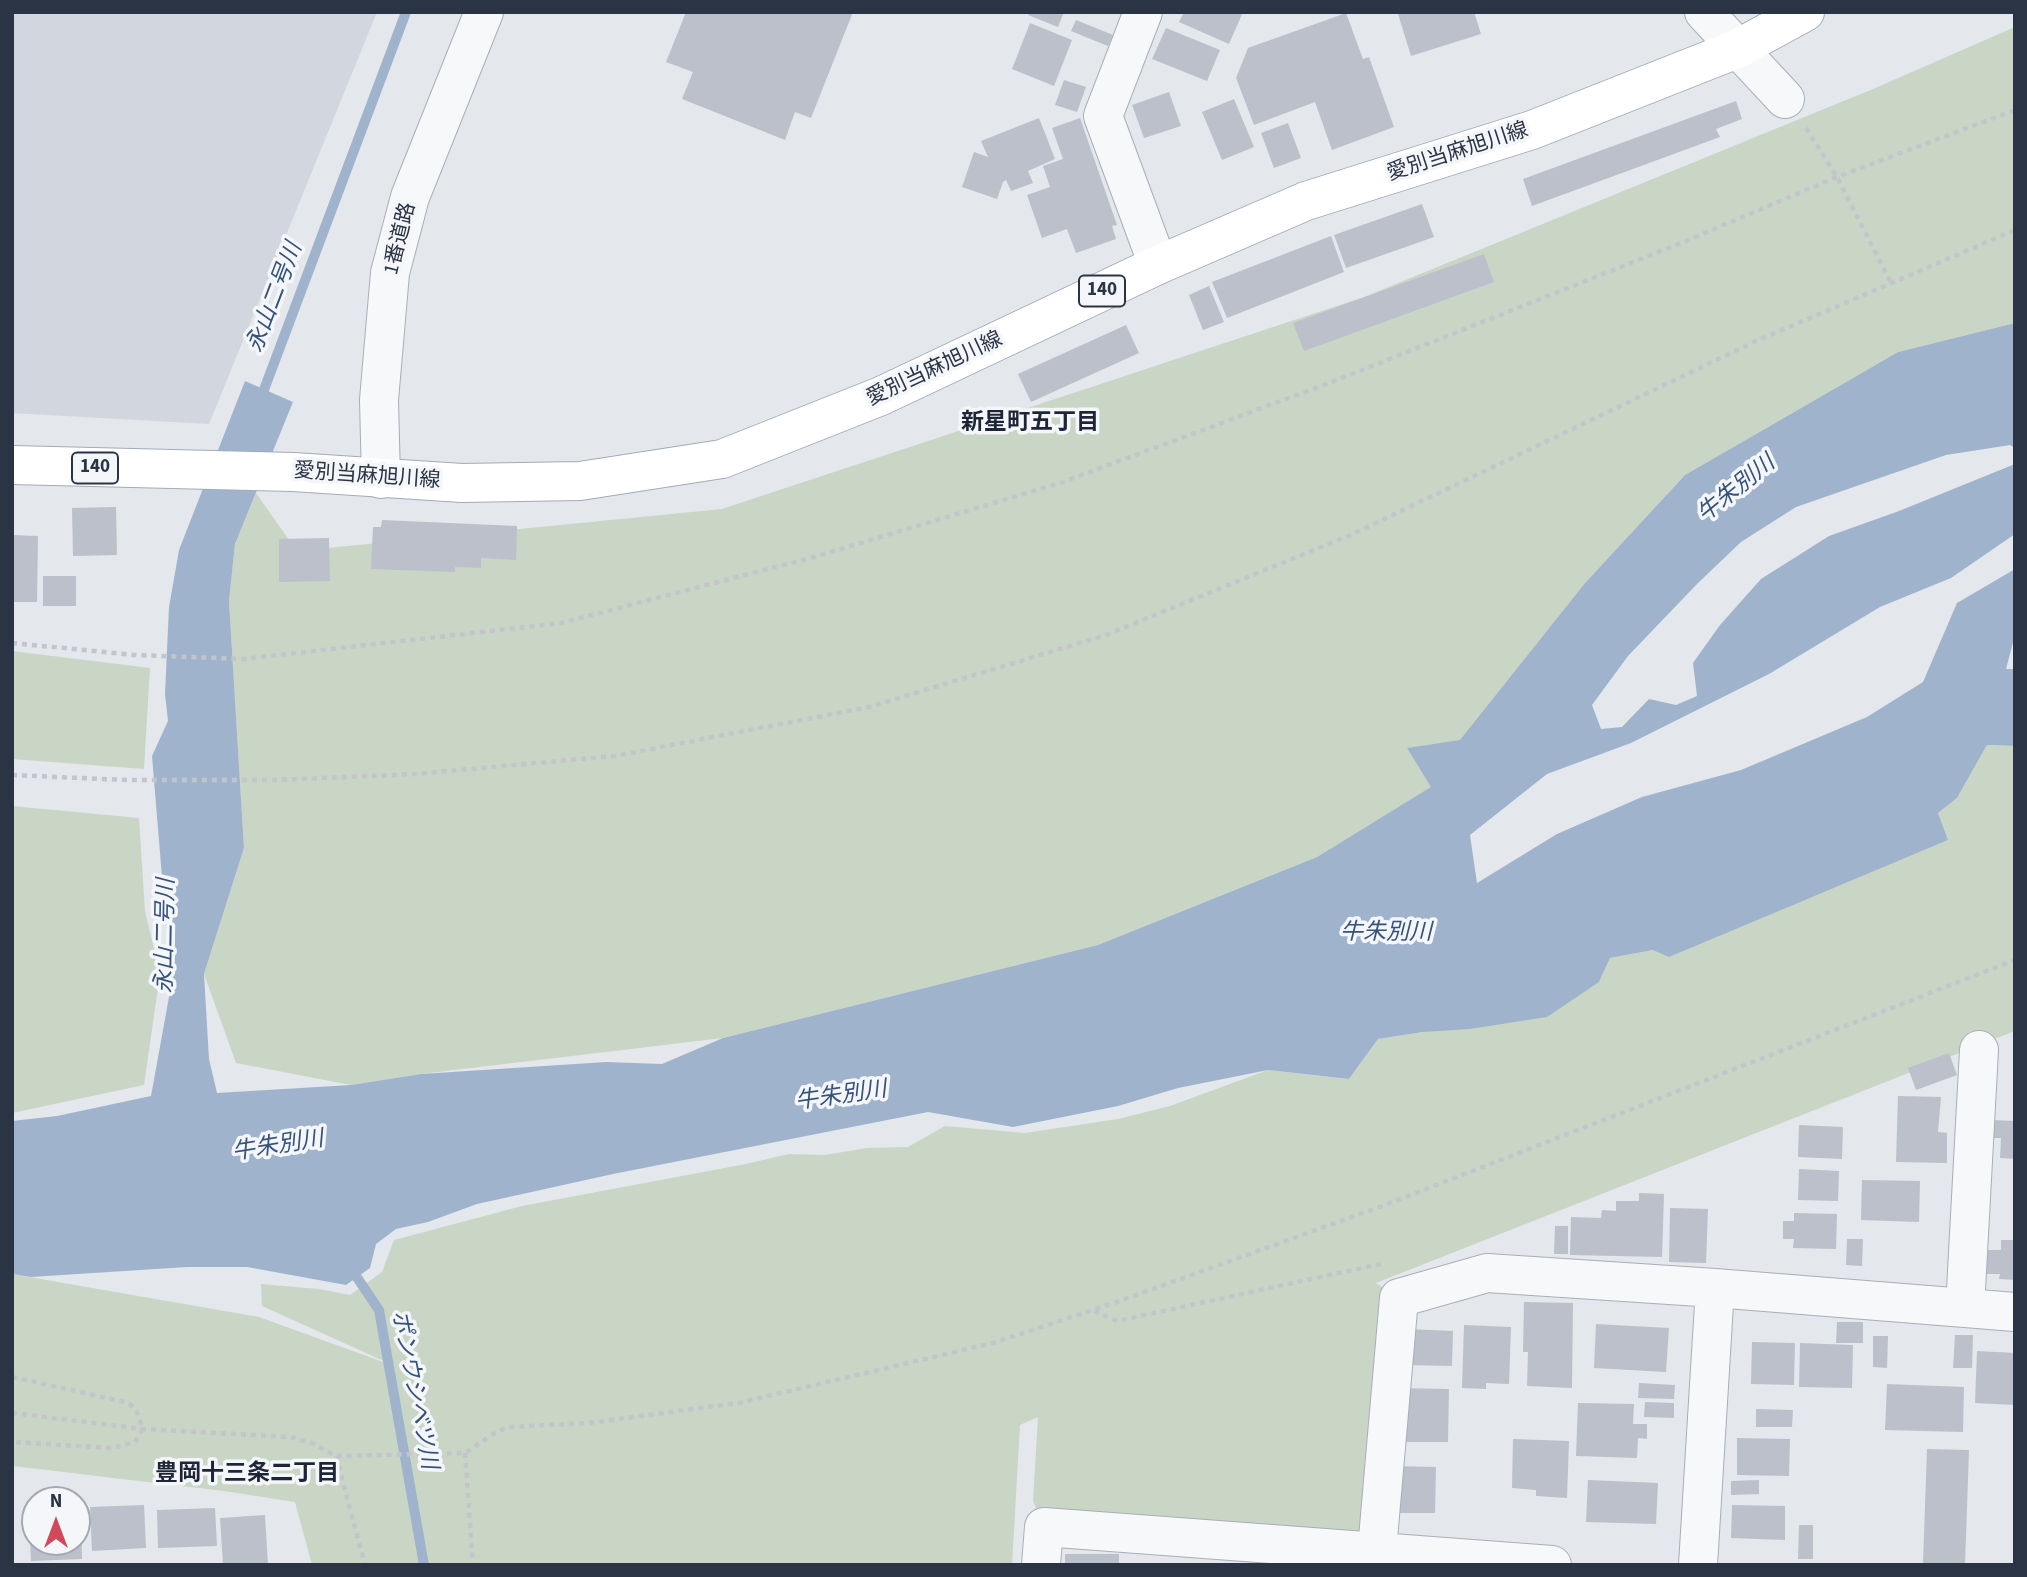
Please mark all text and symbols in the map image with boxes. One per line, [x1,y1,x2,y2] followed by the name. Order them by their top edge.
[1384,118,1532,188] street label: 愛別当麻旭川線
[380,200,422,278] street label: 1番道路
[243,239,309,357] water label: 永山二号川
[1079,276,1125,306] road number: 140
[863,328,1007,412] street label: 愛別当麻旭川線
[961,410,1099,438] district label: 新星町五丁目
[1693,450,1781,530] water label: 牛朱別川
[72,453,118,484] road number: 140
[293,459,441,495] street label: 愛別当麻旭川線
[152,878,182,994] water label: 永山二号川
[1340,920,1432,948] water label: 牛朱別川
[794,1077,888,1117] water label: 牛朱別川
[230,1126,326,1168] water label: 牛朱別川
[384,1308,442,1472] water label: ポンウシベツ川
[155,1461,339,1489] district label: 豊岡十三条二丁目
[21,1486,91,1556] north arrow
[50,1488,62,1515] text: N

